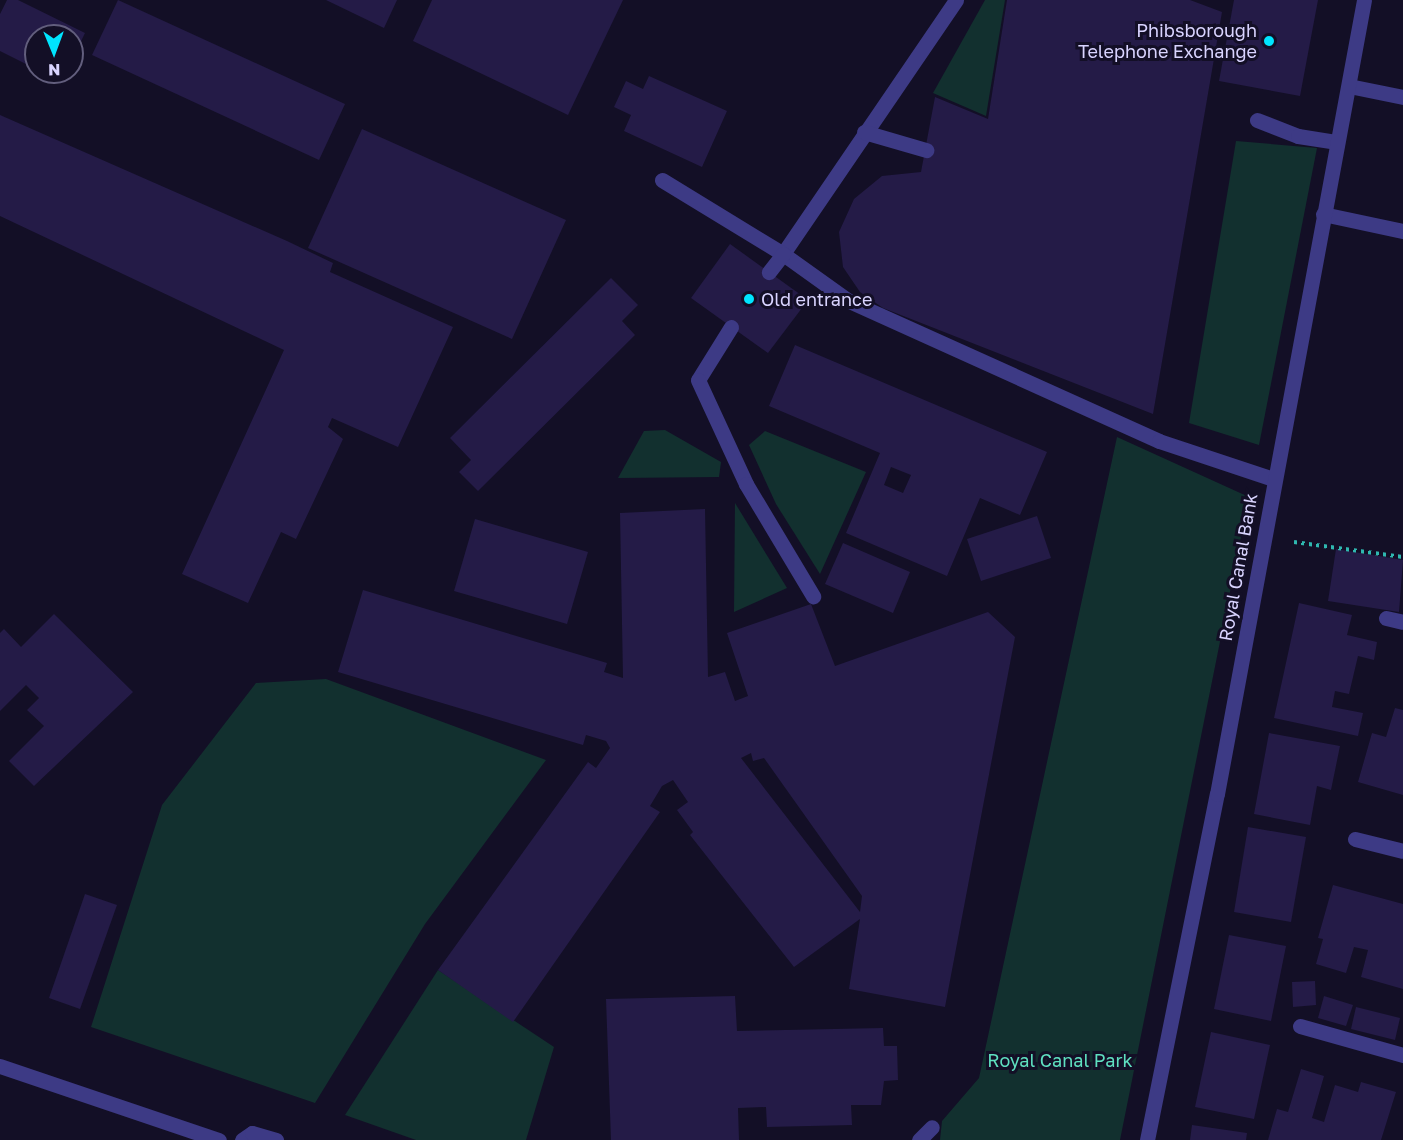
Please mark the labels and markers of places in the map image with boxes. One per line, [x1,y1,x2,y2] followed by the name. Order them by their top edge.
[1078,20,1257,63] place label: Phibsborough Telephone Exchange
[1262,34,1276,48] marker: Phibsborough Telephone Exchange
[761,288,872,310] place label: Old entrance
[742,292,756,306] marker: Old entrance

